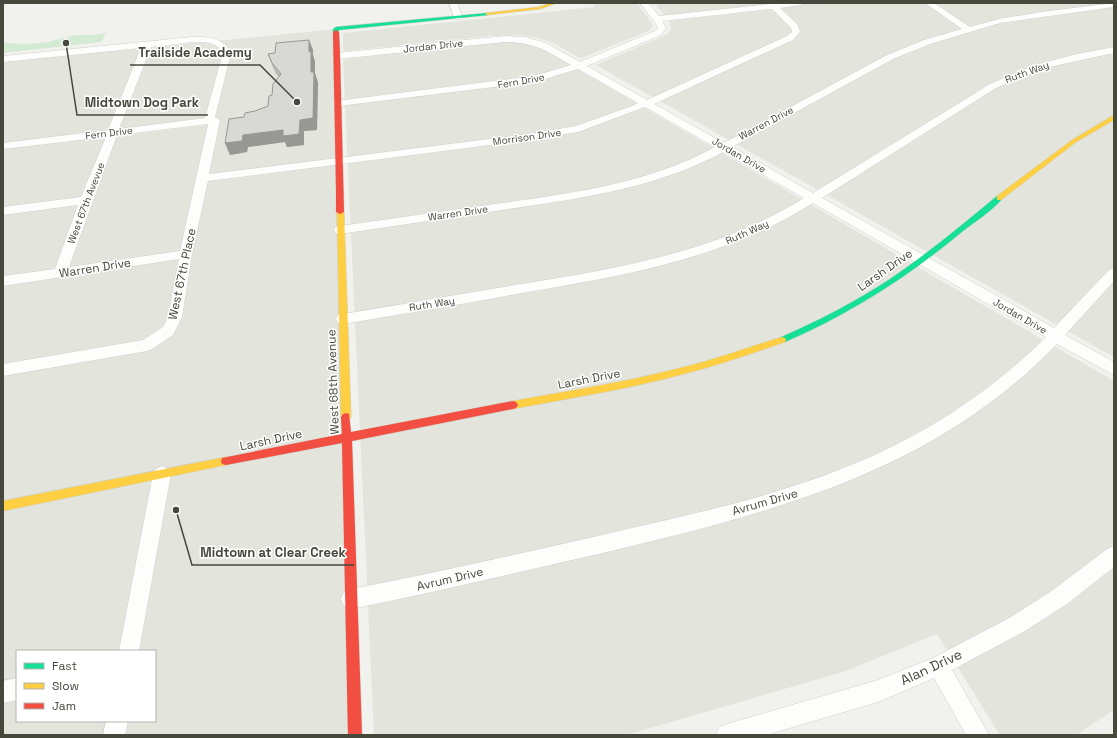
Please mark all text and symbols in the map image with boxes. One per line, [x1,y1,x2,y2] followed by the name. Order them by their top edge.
[402,36,464,56] street label: Jordan Drive
[130,40,260,65] callout: Trailside Academy
[138,44,252,61] text: Trailside Academy
[1003,58,1051,86] street label: Ruth Way
[496,70,546,92] street label: Fern Drive
[77,90,208,115] callout: Midtown Dog Park
[85,94,200,111] text: Midtown Dog Park
[736,103,796,143] street label: Warren Drive
[85,124,134,142] street label: Fern Drive
[492,126,562,148] street label: Morrison Drive
[710,134,768,176] street label: Jordan Drive
[65,160,108,246] street label: West 67th Avevue
[427,202,489,224] street label: Warren Drive
[723,217,771,247] street label: Ruth Way
[164,227,200,321] street label: West 67th Place
[854,245,916,295] street label: Larsh Drive
[58,254,132,282] street label: Warren Drive
[408,294,456,314] street label: Ruth Way
[991,295,1049,337] street label: Jordan Drive
[323,329,343,435] street label: West 68th Avenue
[556,365,622,393] street label: Larsh Drive
[238,426,304,454] street label: Larsh Drive
[730,485,800,519] street label: Avrum Drive
[192,540,354,565] callout: Midtown at Clear Creek
[200,544,346,561] text: Midtown at Clear Creek
[415,564,485,594] street label: Avrum Drive
[897,645,965,689] street label: Alan Drive
[16,650,156,722] legend
[52,658,77,674] text: Fast
[52,678,79,694] text: Slow
[52,698,76,714] text: Jam

